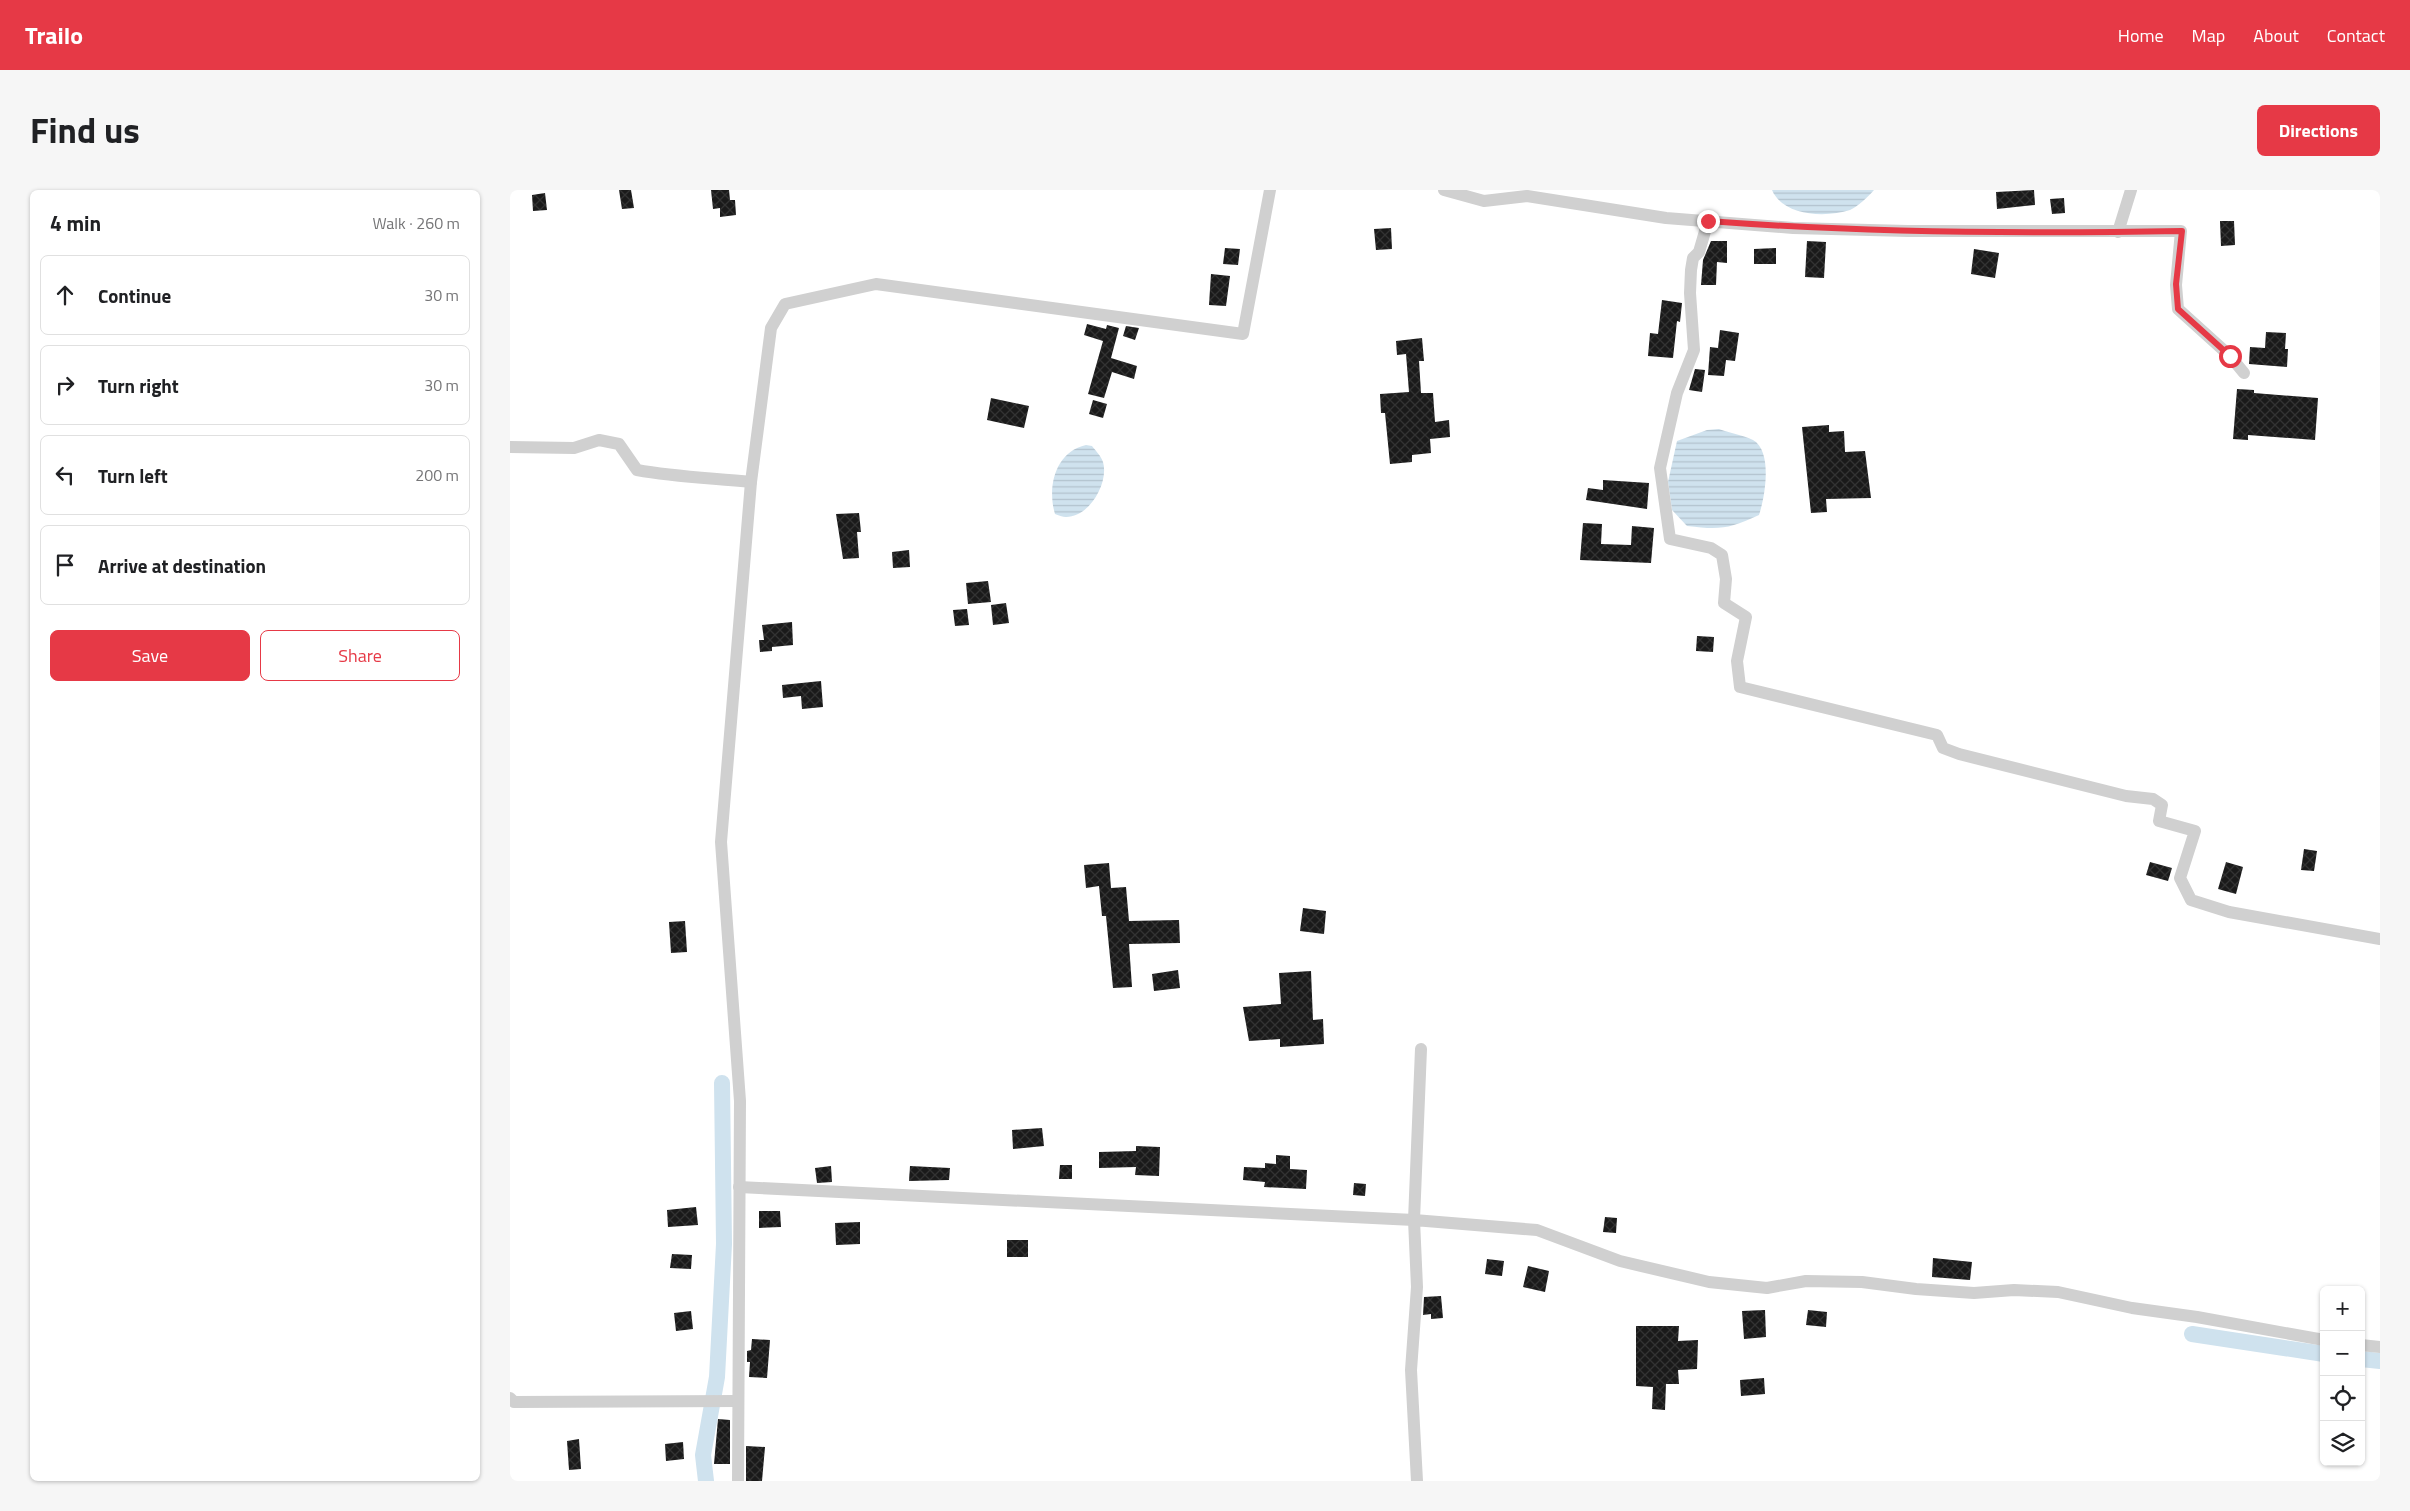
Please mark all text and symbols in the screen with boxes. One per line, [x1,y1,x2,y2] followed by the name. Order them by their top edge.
[25,17,83,53] text: Trailo
[2118,22,2164,49] text: Home
[2192,22,2225,49] text: Map
[2253,22,2299,49] text: About
[2327,22,2385,49] text: Contact
[30,103,140,157] text: Find us
[2257,105,2380,156] button: Directions
[50,207,101,239] text: 4 min
[1697,210,1720,233] route end
[372,211,460,235] text: Walk · 260 m
[51,281,79,309] icon: ahead
[98,281,171,310] text: Continue
[424,283,459,307] text: 30 m
[2219,345,2242,368] route start
[51,371,79,399] icon: right
[98,371,179,400] text: Turn right
[424,373,459,397] text: 30 m
[51,461,79,489] icon: left
[98,461,168,490] text: Turn left
[415,463,459,487] text: 200 m
[51,551,79,579] icon: arrive
[98,551,266,580] text: Arrive at destination
[50,630,250,681] button: Save
[260,630,460,681] button: Share
[2320,1286,2365,1466] map controls
[2320,1286,2365,1331] button: +
[2320,1331,2365,1376] button: −
[2320,1376,2365,1421] button: locate
[2320,1421,2365,1466] button: layers

